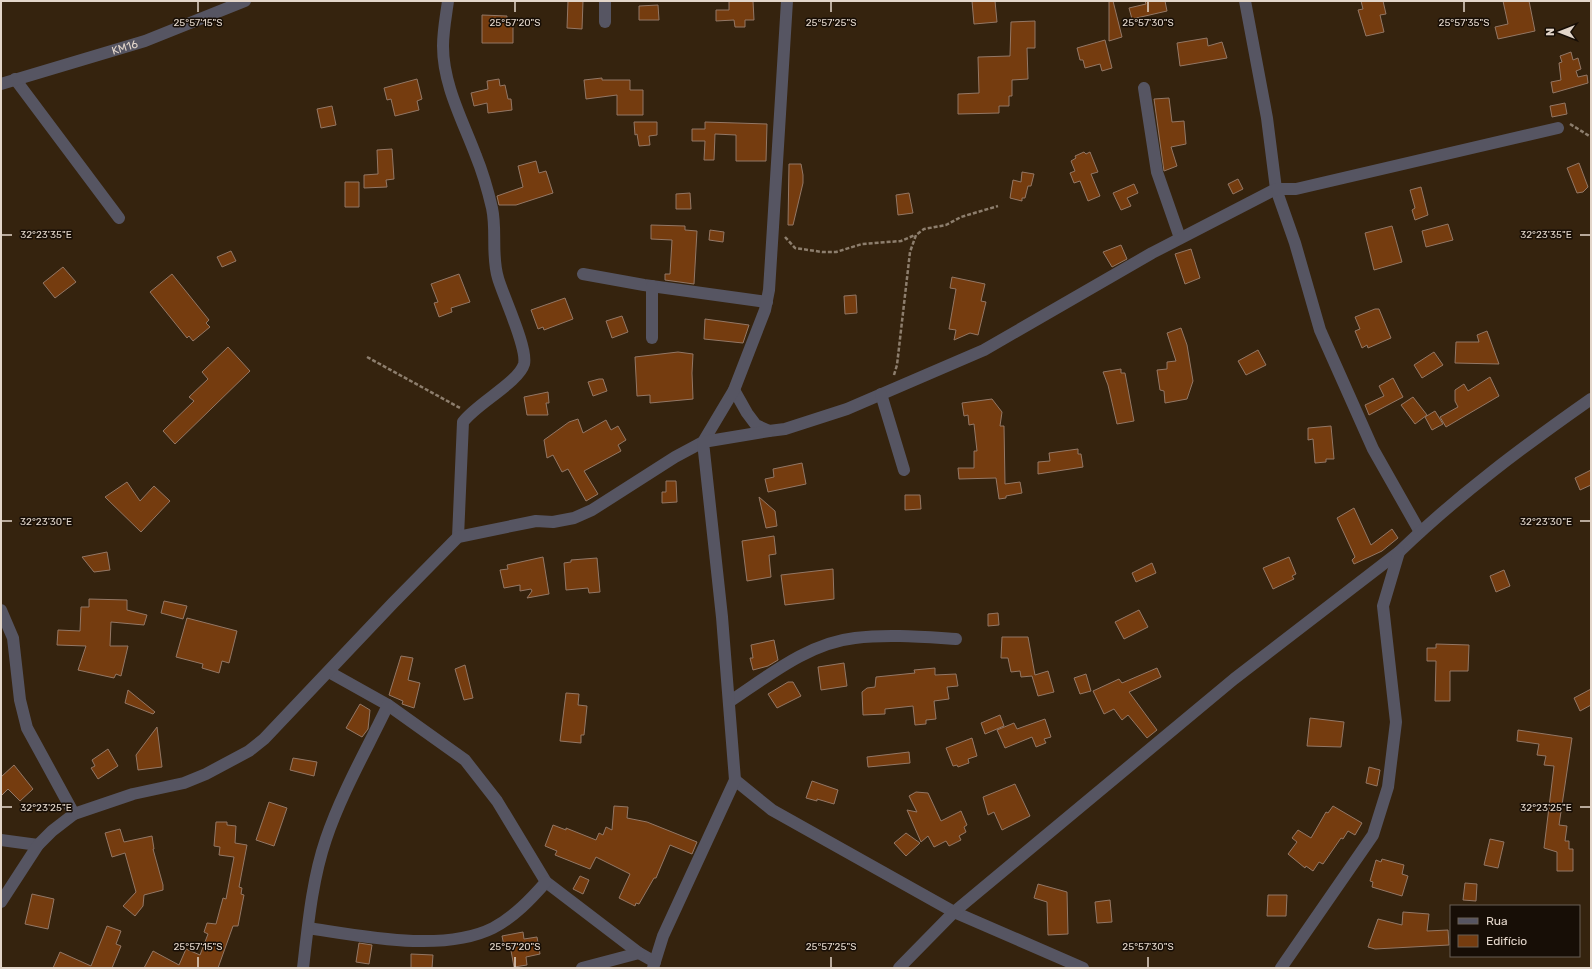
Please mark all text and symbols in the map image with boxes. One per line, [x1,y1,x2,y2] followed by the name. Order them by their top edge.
[1540,12,1580,52] north arrow
[173,17,223,29] text: 25°57'15"S
[489,17,541,29] text: 25°57'20"S
[806,17,856,29] text: 25°57'25"S
[1122,17,1174,29] text: 25°57'30"S
[1439,17,1489,29] text: 25°57'35"S
[1544,28,1557,36] text: N
[110,37,140,57] street label: KM16
[20,229,72,241] text: 32°23'35"E
[1520,229,1572,241] text: 32°23'35"E
[20,516,72,528] text: 32°23'30"E
[1520,516,1572,528] text: 32°23'30"E
[20,802,72,814] text: 32°23'25"E
[1520,802,1572,814] text: 32°23'25"E
[1450,905,1580,957] legend
[1486,914,1508,928] text: Rua
[1486,934,1527,948] text: Edifício
[173,941,223,953] text: 25°57'15"S
[489,941,541,953] text: 25°57'20"S
[806,941,856,953] text: 25°57'25"S
[1122,941,1174,953] text: 25°57'30"S

